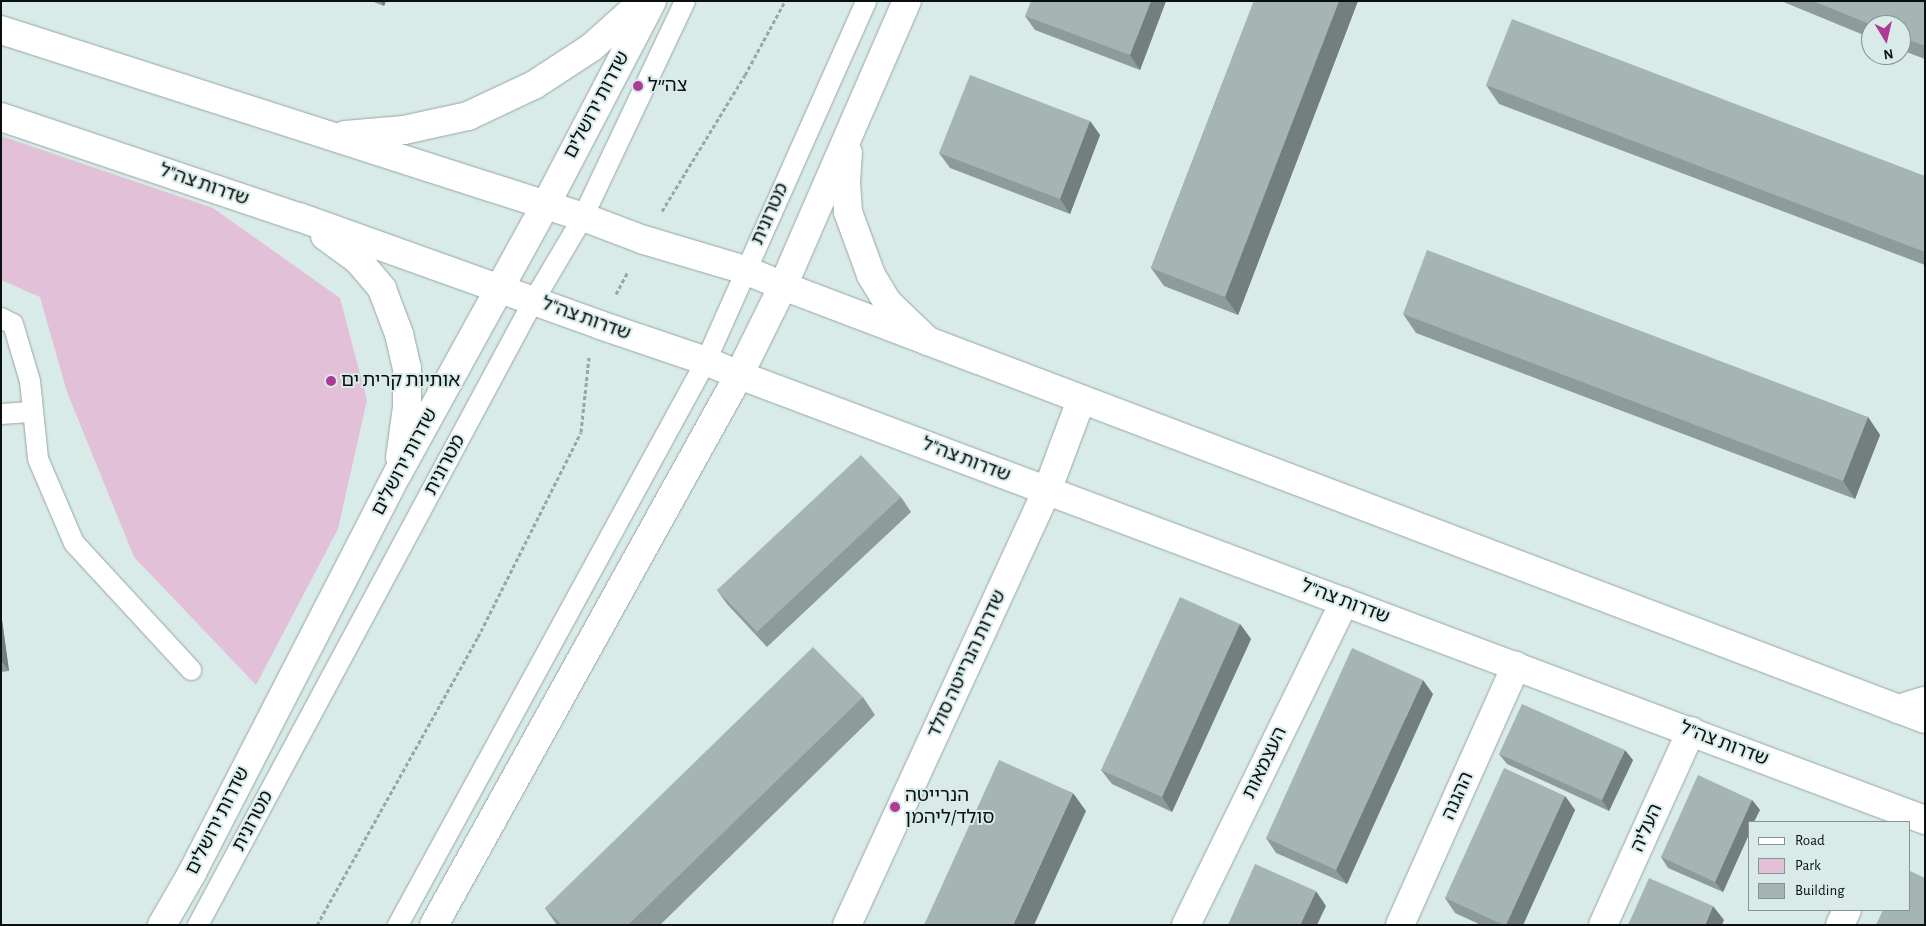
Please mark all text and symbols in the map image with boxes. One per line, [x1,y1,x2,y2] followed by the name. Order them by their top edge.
[1861,15,1911,65] north arrow
[1882,46,1894,62] text: N
[559,48,635,162] street label: שדרות ירושלים
[648,75,687,97] place label: צה״ל
[632,80,644,92] marker: צה״ל
[156,159,252,211] street label: שדרות צה"ל
[746,180,794,248] street label: מטרונית
[538,292,634,346] street label: שדרות צה"ל
[341,370,460,392] place label: אותיות קרית ים
[325,375,337,387] marker: אותיות קרית ים
[367,405,443,519] street label: שדרות ירושלים
[420,431,470,499] street label: מטרונית
[919,433,1013,487] street label: שדרות צה"ל
[1298,575,1392,629] street label: שדרות צה"ל
[923,586,1011,742] street label: שדרות הנרייטה סולד
[1677,717,1771,771] street label: שדרות צה"ל
[1238,723,1292,803] street label: העצמאות
[181,763,255,879] street label: שדרות ירושלים
[1437,769,1479,823] street label: ההגנה
[905,785,994,829] place label: הנרייטה סולד/ליהמן
[228,787,278,855] street label: מטרונית
[1626,800,1668,856] street label: העליה
[889,801,901,813] marker: הנרייטה סולד/ליהמן
[1748,821,1911,911] legend
[1795,833,1825,848] text: Road
[1795,858,1821,873] text: Park
[1795,883,1845,898] text: Building

